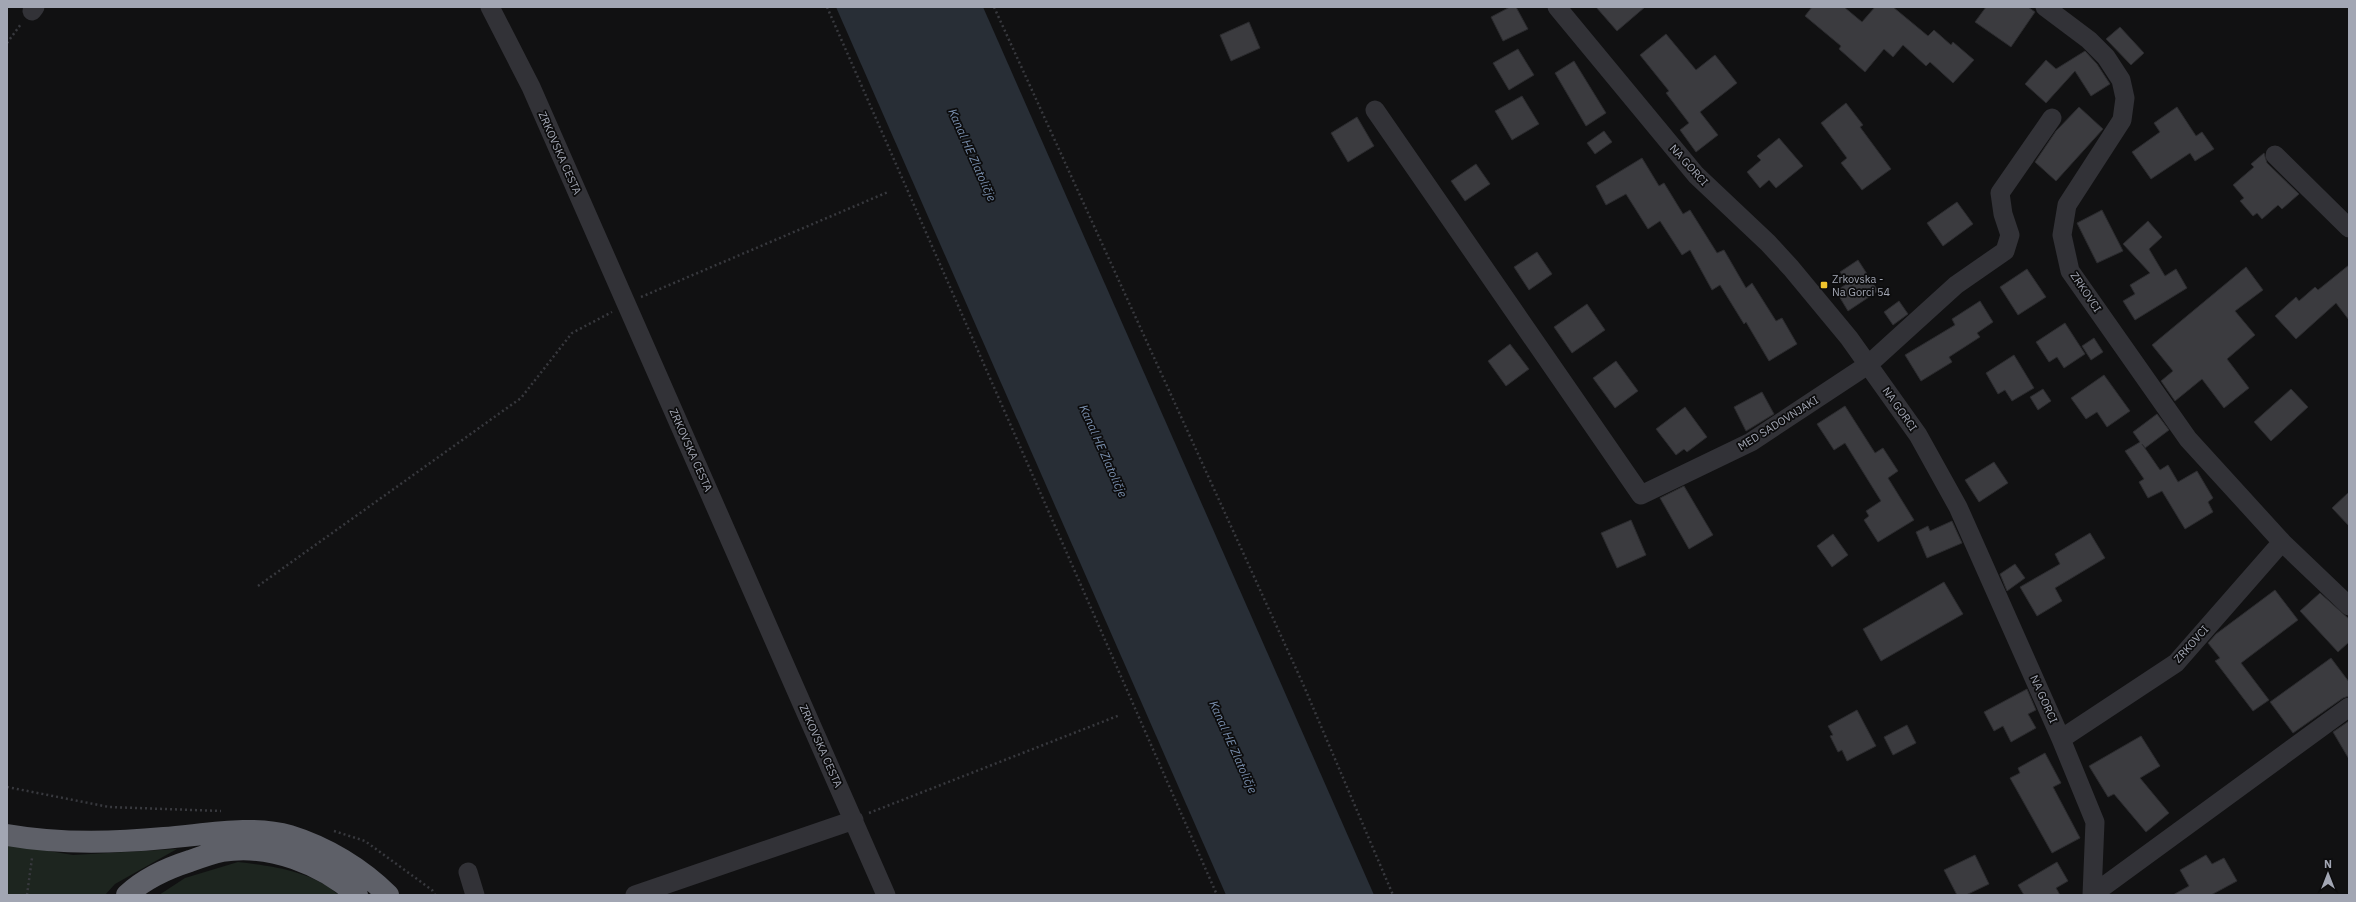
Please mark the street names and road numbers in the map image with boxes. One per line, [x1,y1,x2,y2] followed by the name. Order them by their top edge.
[535,109,585,197] street label: ZRKOVSKA CESTA
[1667,141,1711,189] street label: NA GORCI
[2067,269,2105,315] street label: ZRKOVCI
[1880,384,1920,434] street label: NA GORCI
[1735,393,1821,453] street label: MED SADOVNJAKI
[666,406,716,494] street label: ZRKOVSKA CESTA
[2171,622,2211,666] street label: ZRKOVCI
[2027,673,2061,725] street label: NA GORCI
[796,702,846,790] street label: ZRKOVSKA CESTA

